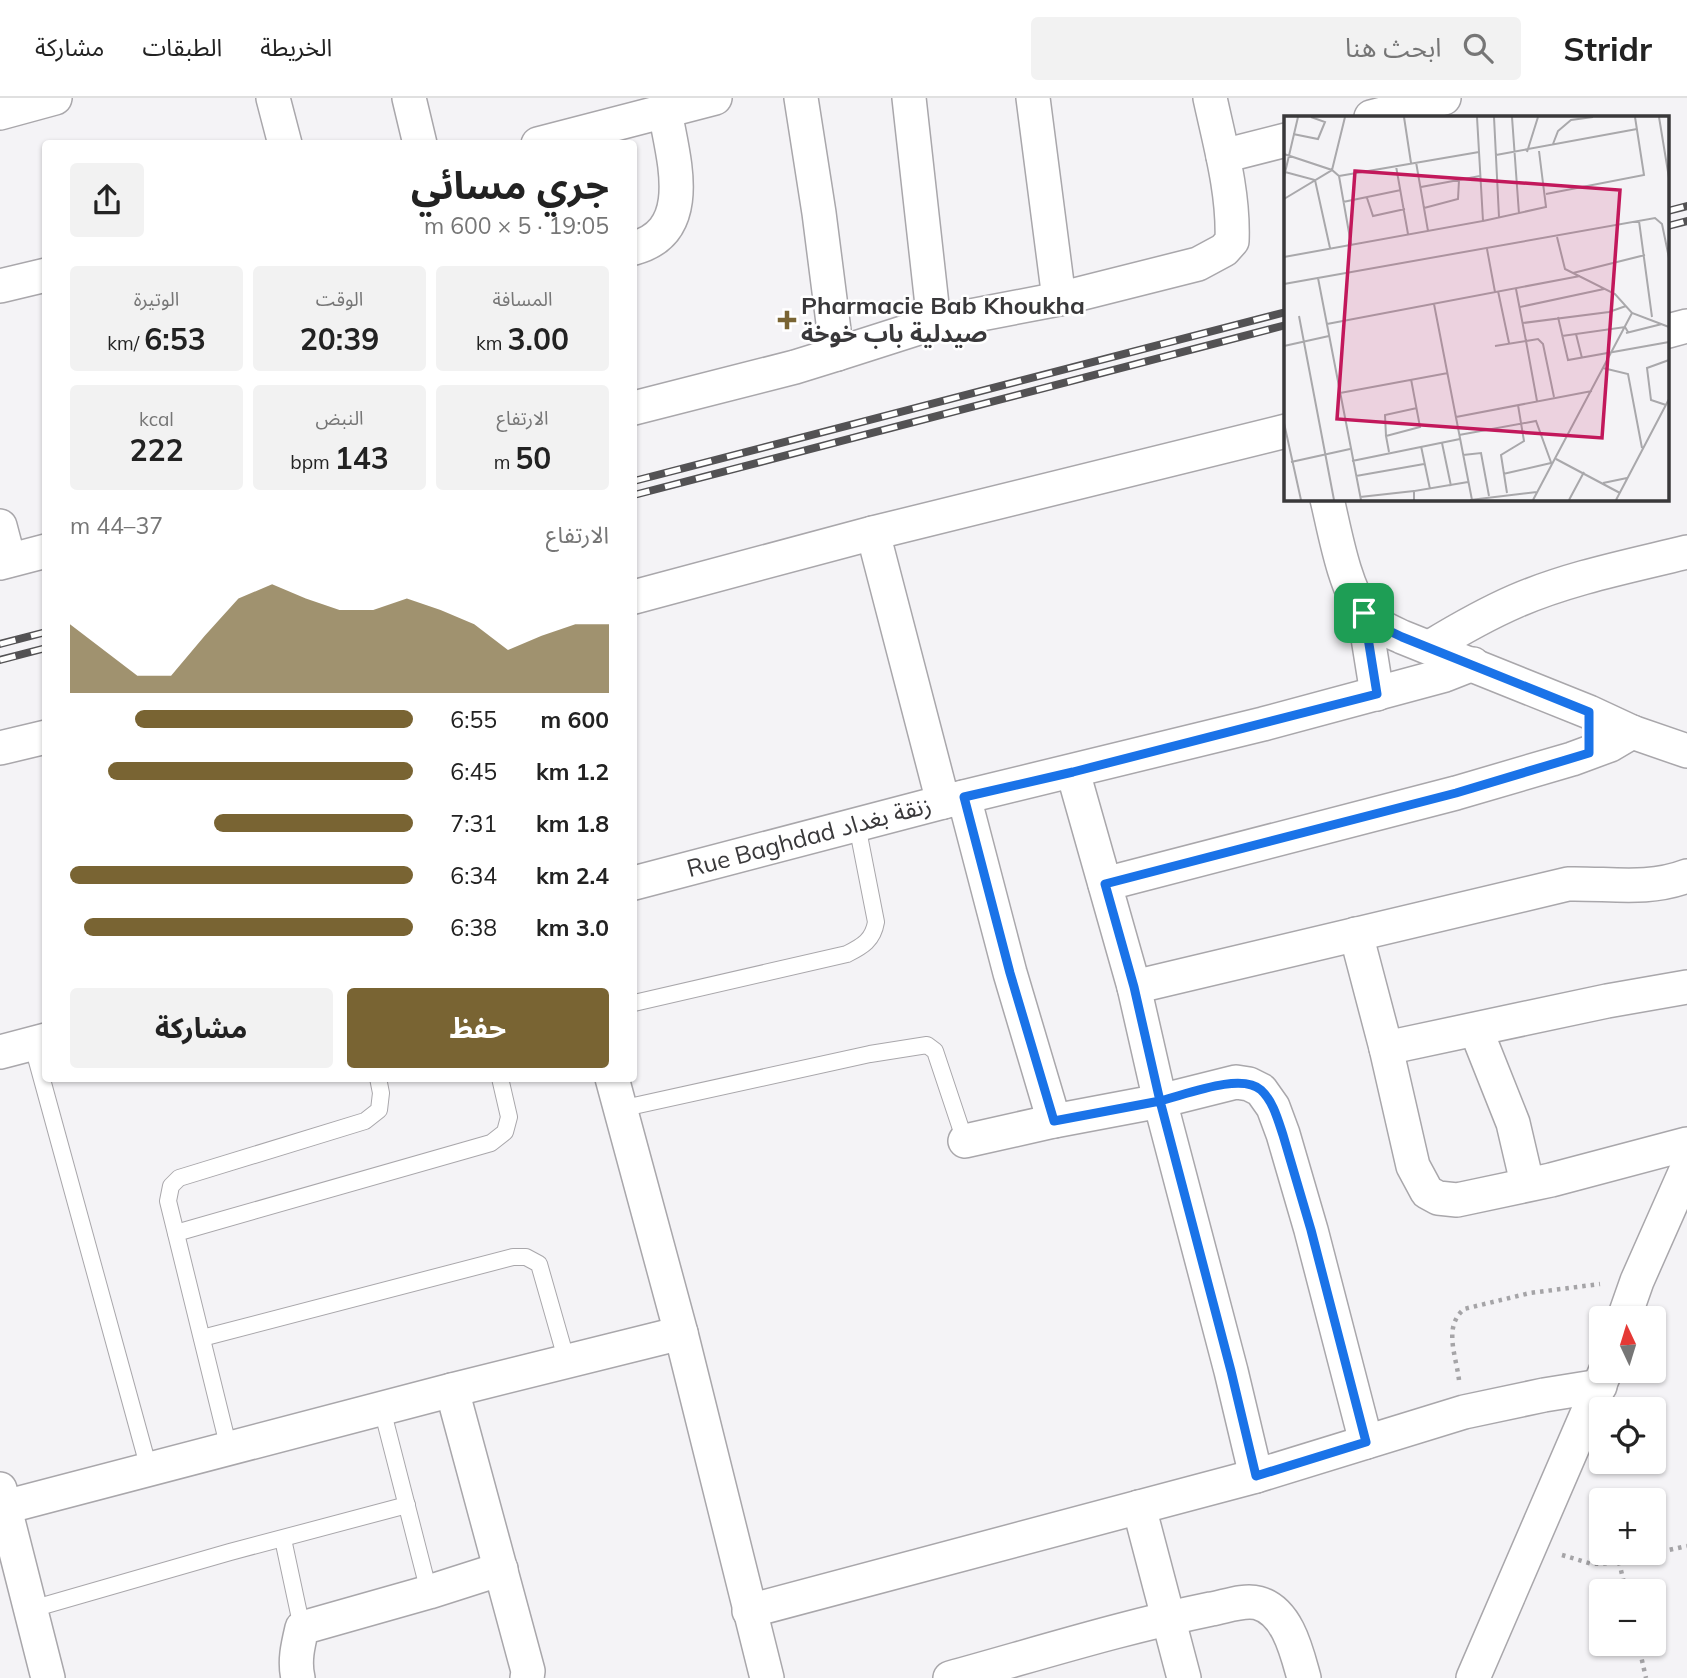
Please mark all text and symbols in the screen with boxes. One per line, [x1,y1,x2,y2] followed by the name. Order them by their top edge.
[1031,17,1521,80] search box
[1563,28,1652,69] text: Stridr
[1459,29,1497,67] icon: search
[1345,31,1441,64] text: ابحث هنا
[35,32,104,62] text: مشاركة
[142,32,222,62] text: الطبقات
[260,32,332,62] text: الخريطة
[1284,116,1670,500] inset map
[411,161,609,209] text: جري مسائي
[70,163,144,237] button: share
[424,211,609,240] text: 19:05 · 5 × 600 m
[134,287,179,311] text: الوتيرة
[316,287,363,311] text: الوقت
[493,287,552,311] text: المسافة
[801,290,1085,349] place label: Pharmacie Bab Khoukha صيدلية باب خوخة
[779,312,795,328] marker: Pharmacie Bab Khoukha صيدلية باب خوخة
[144,320,206,358] text: 6:53
[300,320,379,358] text: 20:39
[507,320,569,358] text: 3.00
[107,331,144,355] text: /km
[476,331,507,355] text: km
[315,406,364,430] text: النبض
[496,406,549,430] text: الارتفاع
[139,407,174,431] text: kcal
[130,431,184,469] text: 222
[335,439,389,477] text: 143
[515,439,551,477] text: 50
[290,450,335,474] text: bpm
[494,450,515,474] text: m
[70,511,163,540] text: 37–44 m
[546,520,609,549] text: الارتفاع
[1334,583,1394,643] pin
[1345,594,1383,632] icon: arrive
[450,705,497,734] text: 6:55
[541,705,609,734] text: 600 m
[450,757,497,786] text: 6:45
[536,757,609,786] text: 1.2 km
[683,789,934,883] street label: Rue Baghdad زنقة بغداد
[450,809,497,838] text: 7:31
[536,809,609,838] text: 1.8 km
[450,861,497,890] text: 6:34
[536,861,609,890] text: 2.4 km
[450,913,497,942] text: 6:38
[536,913,609,942] text: 3.0 km
[70,988,333,1068] button: مشاركة
[347,988,609,1068] button: حفظ
[1589,1306,1666,1382] north arrow
[1589,1306,1666,1656] map controls
[1589,1397,1666,1474] button: locate
[1589,1488,1666,1565] button: +
[1589,1579,1666,1656] button: −

